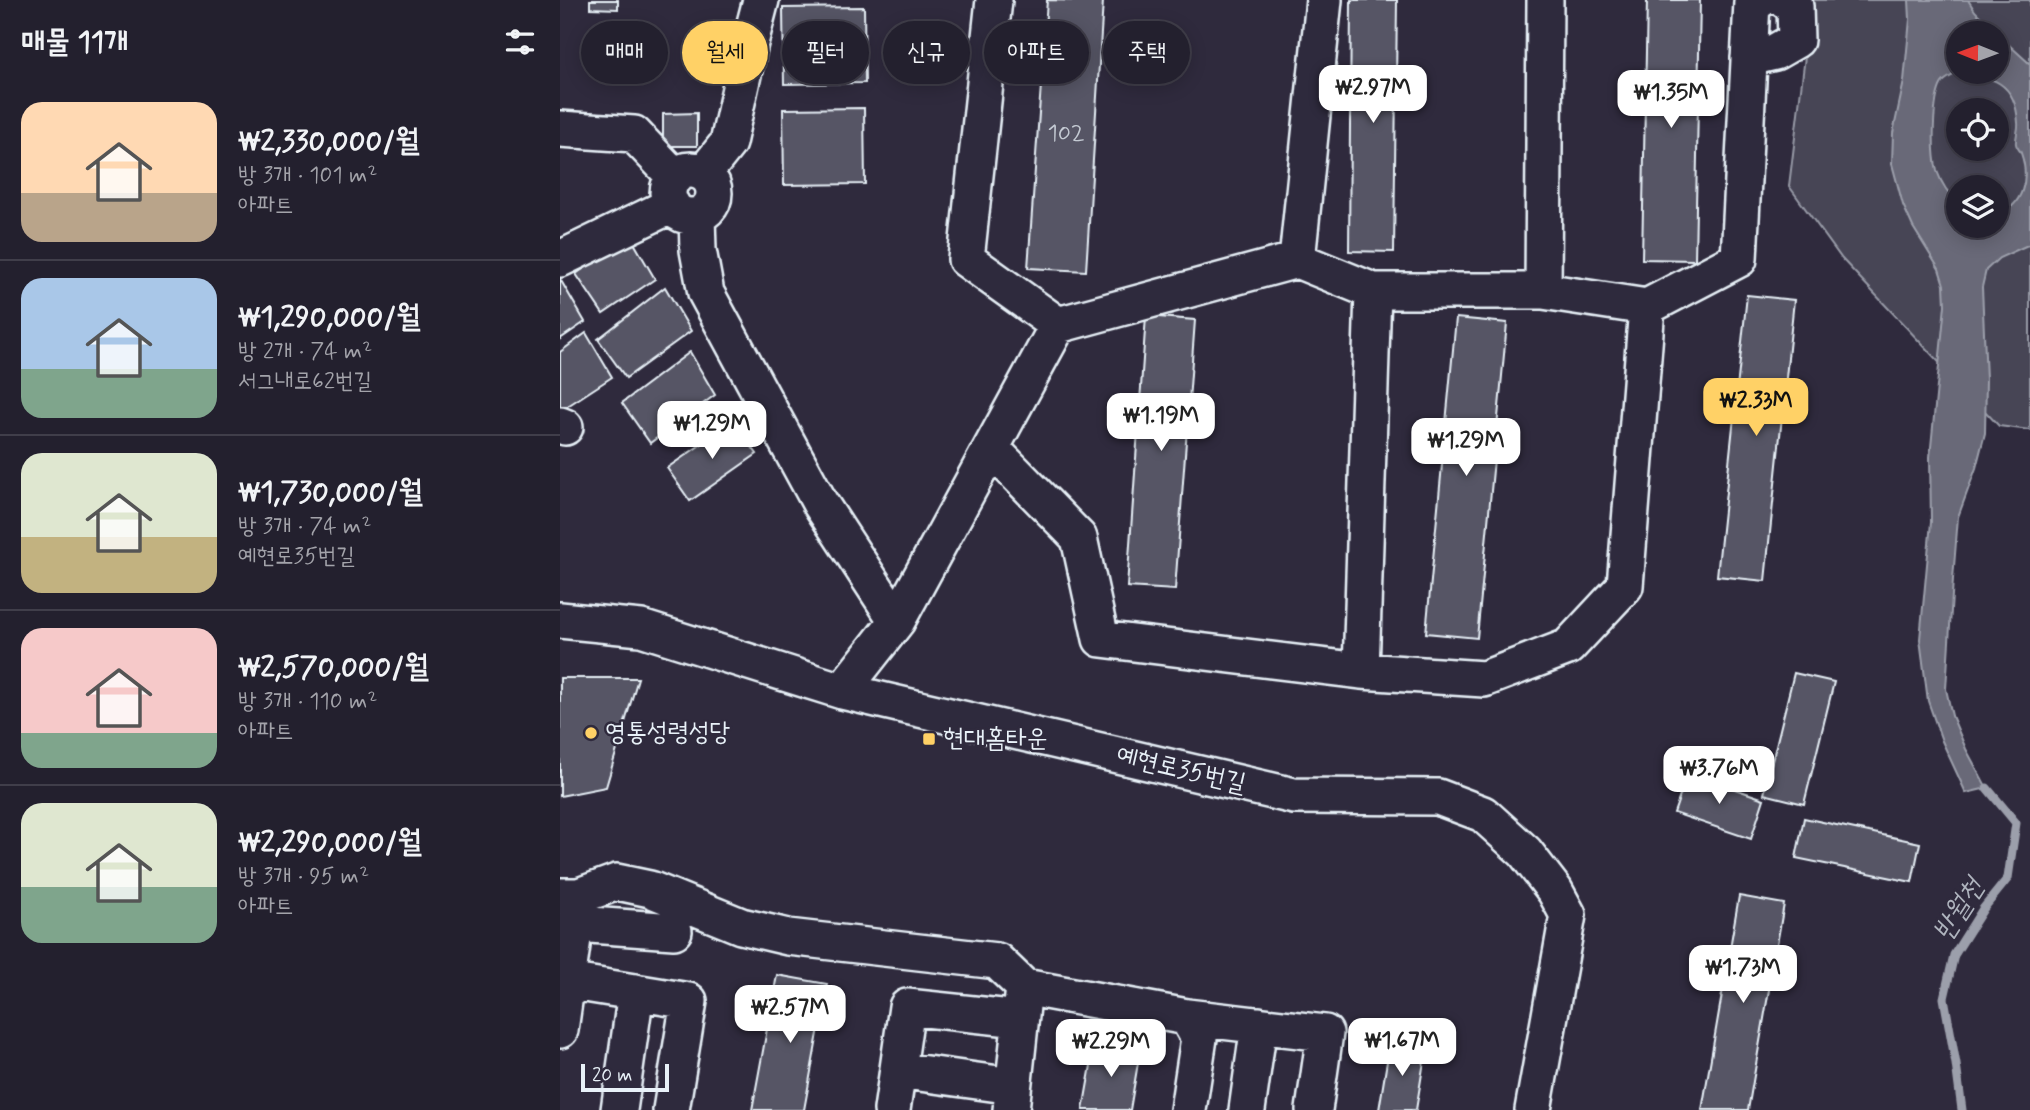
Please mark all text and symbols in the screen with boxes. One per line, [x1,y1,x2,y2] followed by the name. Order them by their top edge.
[581,21,668,84] chip: 매매
[682,21,768,84] chip: 월세
[782,21,869,84] chip: 필터
[883,21,970,84] chip: 신규
[984,21,1089,84] chip: 아파트
[1103,21,1190,84] chip: 주택
[1946,21,2009,84] north arrow
[1946,21,2009,238] map controls
[21,23,128,62] text: 매물 11개
[501,23,539,61] icon: filters
[1316,66,1430,125] pin: ₩2.97M
[1614,71,1728,130] pin: ₩1.35M
[1335,73,1411,103] text: ₩2.97M
[1633,78,1709,108] text: ₩1.35M
[1946,98,2009,161] button: locate
[1047,119,1085,149] house number: 102
[238,122,419,161] text: ₩2,330,000/월
[77,130,161,214] icon: home
[238,161,377,191] text: 방 3개 · 101 m²
[1946,175,2009,238] button: layers
[238,191,294,221] text: 아파트
[238,298,420,337] text: ₩1,290,000/월
[77,306,161,390] icon: home
[238,337,372,367] text: 방 2개 · 74 m²
[238,367,372,397] text: 서그내로62번길
[1699,378,1813,438] pin: ₩2.33M
[1719,386,1793,416] text: ₩2.33M
[1104,393,1218,453] pin: ₩1.19M
[1123,401,1199,431] text: ₩1.19M
[655,402,769,461] pin: ₩1.29M
[673,409,751,439] text: ₩1.29M
[1409,419,1523,478] pin: ₩1.29M
[1427,426,1505,456] text: ₩1.29M
[238,473,423,512] text: ₩1,730,000/월
[77,481,161,565] icon: home
[238,512,371,542] text: 방 3개 · 74 m²
[238,542,355,572] text: 예현로35번길
[238,648,429,687] text: ₩2,570,000/월
[77,656,161,740] icon: home
[238,687,377,717] text: 방 3개 · 110 m²
[605,716,731,750] place label: 영통성령성당
[238,717,294,747] text: 아파트
[943,722,1048,756] place label: 현대홈타운
[583,725,599,741] marker: 영통성령성당
[921,731,937,747] marker: 현대홈타운
[1113,739,1249,801] street label: 예현로35번길
[1662,746,1776,806] pin: ₩3.76M
[1679,754,1759,784] text: ₩3.76M
[238,823,422,862] text: ₩2,290,000/월
[77,831,161,915] icon: home
[238,862,369,892] text: 방 3개 · 95 m²
[1925,870,1994,948] water label: 반월천
[238,892,294,922] text: 아파트
[1686,946,1800,1005] pin: ₩1.73M
[1705,953,1781,983] text: ₩1.73M
[733,986,847,1045] pin: ₩2.57M
[751,993,829,1023] text: ₩2.57M
[1345,1018,1459,1078] pin: ₩1.67M
[1054,1020,1168,1079] pin: ₩2.29M
[1364,1026,1440,1056] text: ₩1.67M
[1072,1027,1150,1057] text: ₩2.29M
[581,1061,668,1093] scale bar
[592,1063,632,1088] text: 20 m

